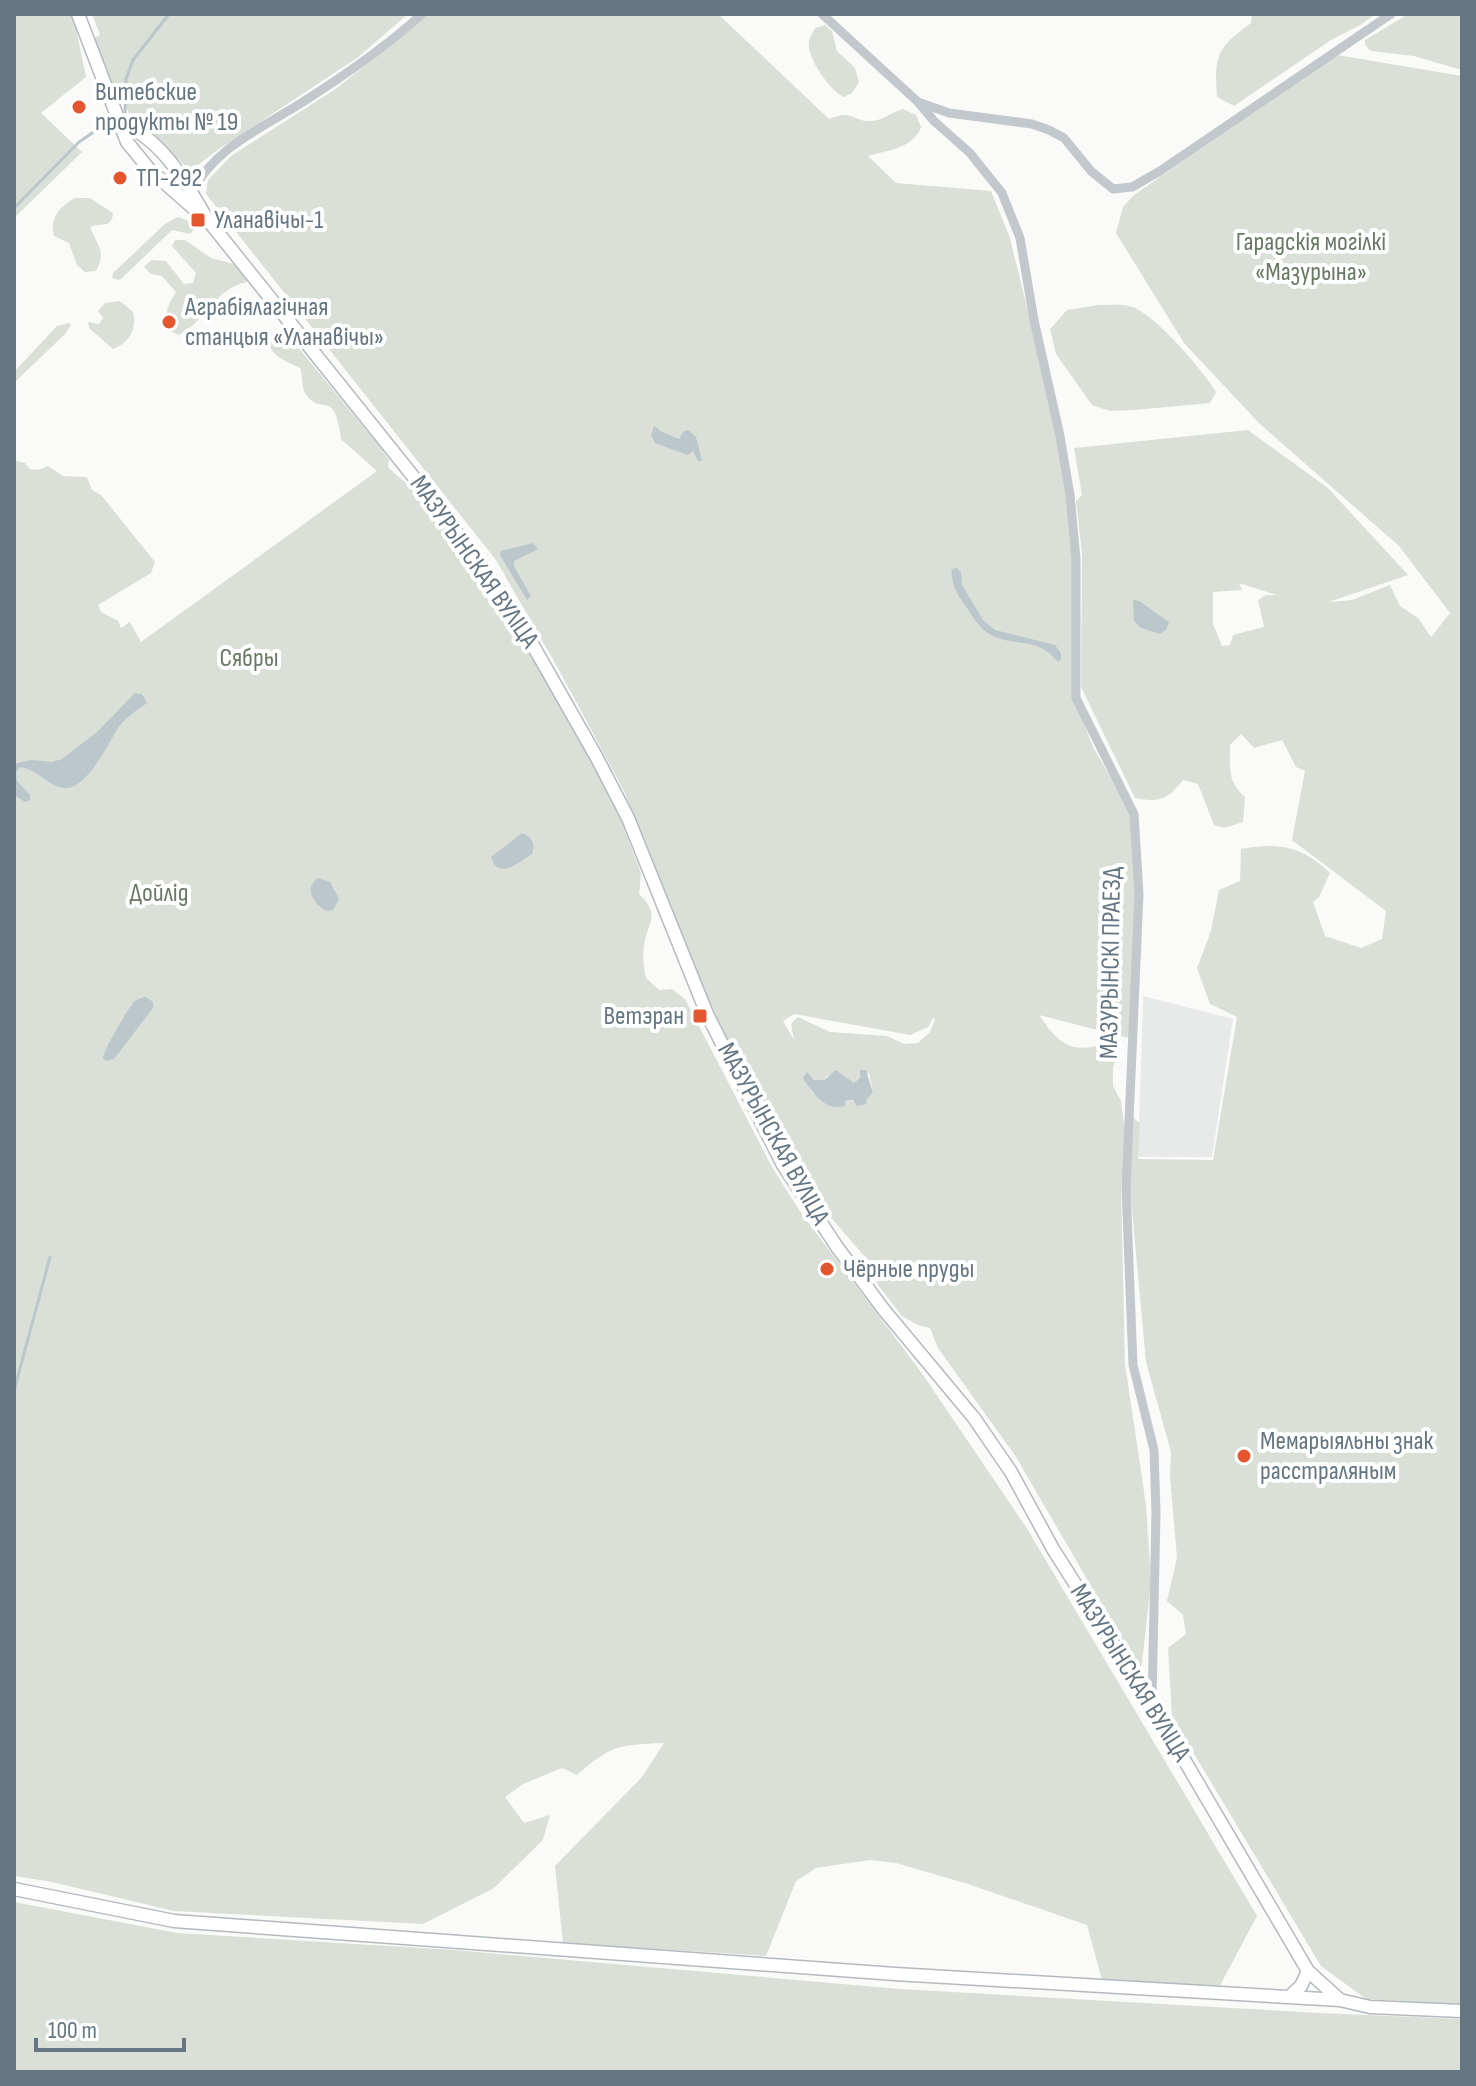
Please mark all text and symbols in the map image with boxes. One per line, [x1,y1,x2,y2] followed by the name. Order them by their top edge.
[95,77,238,138] place label: Витебские продукты № 19
[70,98,88,116] marker: Витебские продукты № 19
[136,163,202,194] place label: ТП-292
[111,169,129,187] marker: ТП-292
[214,205,323,236] place label: Уланавічы-1
[189,211,207,229] marker: Уланавічы-1
[1236,227,1386,288] park label: Гарадскія могілкі «Мазурына»
[184,292,384,353] place label: Аграбіялагічная станцыя «Уланавічы»
[160,313,178,331] marker: Аграбіялагічная станцыя «Уланавічы»
[403,470,545,655] street label: МАЗУРЫНСКАЯ ВУЛІЦА
[220,643,279,674] park label: Сябры
[1094,866,1128,1059] street label: МАЗУРЫНСКІ ПРАЕЗД
[130,878,188,909] park label: Дойлід
[603,1001,684,1032] place label: Ветэран
[691,1007,709,1025] marker: Ветэран
[710,1038,836,1231] street label: МАЗУРЫНСКАЯ ВУЛІЦА
[843,1254,974,1285] place label: Чёрные пруды
[818,1260,836,1278] marker: Чёрные пруды
[1260,1426,1434,1487] place label: Мемарыяльны знак расстраляным
[1235,1447,1253,1465] marker: Мемарыяльны знак расстраляным
[1063,1579,1197,1768] street label: МАЗУРЫНСКАЯ ВУЛІЦА
[36,2002,184,2052] scale bar
[48,2016,97,2045] text: 100 m

